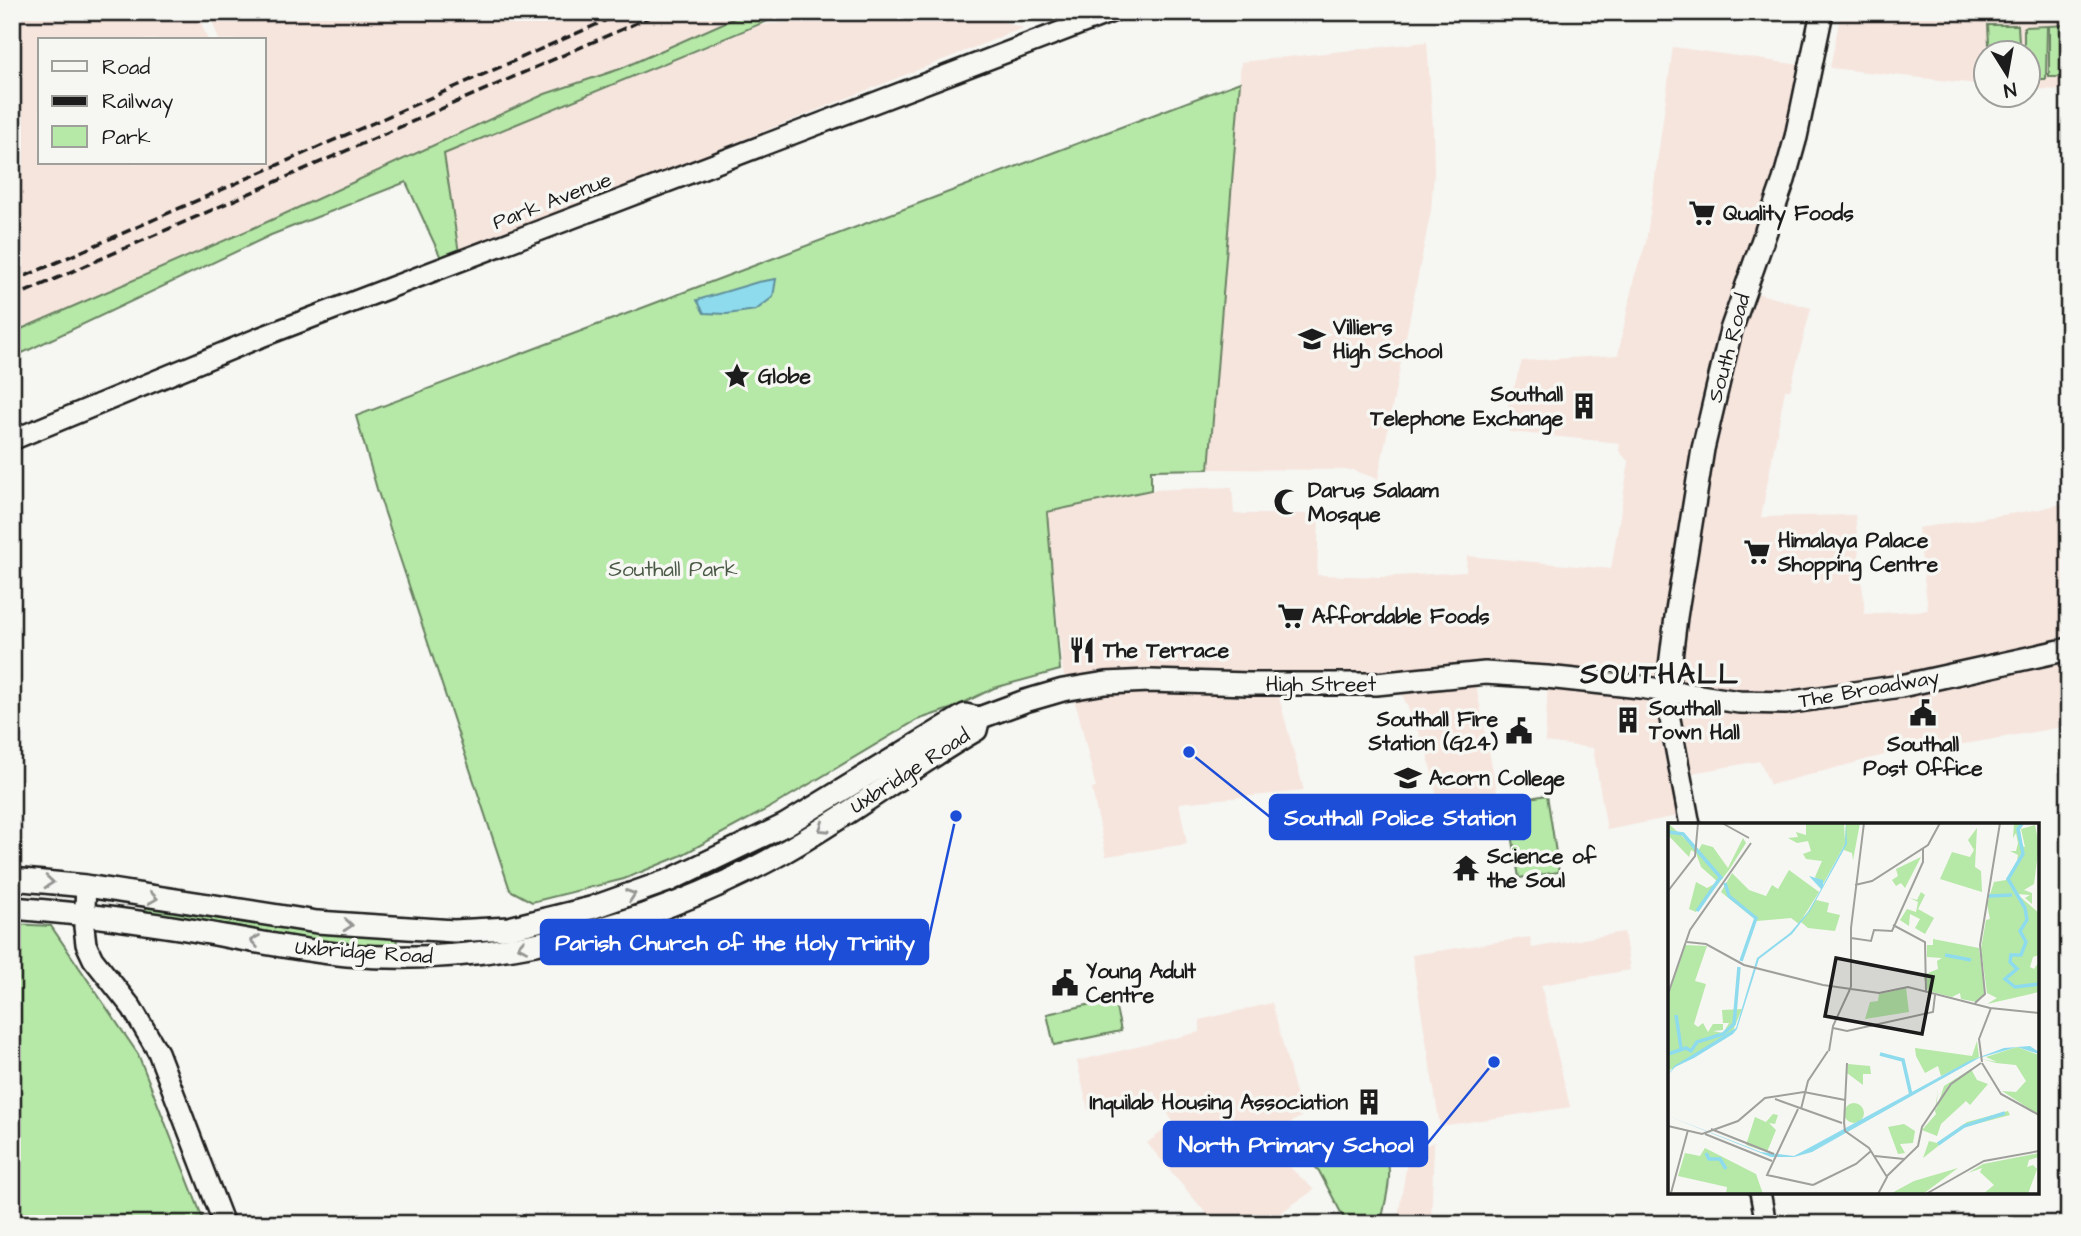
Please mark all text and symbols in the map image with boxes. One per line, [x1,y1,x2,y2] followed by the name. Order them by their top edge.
[38,38,266,164] legend
[1972,38,2042,108] north arrow
[102,53,150,82] text: Road
[2001,75,2018,104] text: N
[102,87,174,118] text: Railway
[102,123,151,152] text: Park
[488,165,616,237] street label: Park Avenue
[1687,198,1717,228] supermarket icon: Quality Foods
[1723,199,1854,231] place label: Quality Foods
[1701,290,1757,406] street label: South Road
[1332,313,1443,368] place label: Villiers High School
[1297,324,1327,354] school or university icon: Villiers High School
[722,361,752,391] place icon: Globe
[758,362,811,391] place label: Globe
[1369,380,1564,435] place label: Southall Telephone Exchange
[1569,391,1599,421] building icon: Southall Telephone Exchange
[1308,476,1439,530] place label: Darus Salaam Mosque
[1272,487,1302,517] mosque icon: Darus Salaam Mosque
[1777,526,1939,581] place label: Himalaya Palace Shopping Centre
[1742,537,1772,567] supermarket icon: Himalaya Palace Shopping Centre
[608,555,738,584] park label: Southall Park
[1276,601,1306,631] supermarket icon: Affordable Foods
[1312,602,1490,631] place label: Affordable Foods
[1067,635,1097,665] restaurant icon: The Terrace
[1102,636,1230,665] place label: The Terrace
[1579,655,1740,694] district label: SOUTHALL
[1796,662,1942,718] street label: The Broadway
[1266,670,1377,701] street label: High Street
[1648,694,1740,747] place label: Southall Town Hall
[1908,698,1938,728] public building icon: Southall Post Office
[1367,705,1499,758] place label: Southall Fire Station (G24)
[1613,705,1643,735] building icon: Southall Town Hall
[1504,716,1534,746] public building icon: Southall Fire Station (G24)
[844,721,977,822] street label: Uxbridge Road
[1863,730,1983,783] place label: Southall Post Office
[1393,763,1423,793] school or university icon: Acorn College
[1429,764,1566,795] place label: Acorn College
[1270,795,1530,839] callout: Southall Police Station
[1283,802,1517,834] text: Southall Police Station
[818,819,831,832] one-way arrow
[1668,823,2039,1194] inset map
[1486,842,1597,895] place label: Science of the Soul
[1451,853,1481,883] temple icon: Science of the Soul
[44,874,55,889] one-way arrow
[624,889,637,903] one-way arrow
[147,890,159,905] one-way arrow
[343,917,354,932] one-way arrow
[541,920,928,964] callout: Parish Church of the Holy Trinity
[555,927,915,961] text: Parish Church of the Holy Trinity
[294,933,434,973] street label: Uxbridge Road
[249,934,261,949] one-way arrow
[516,938,528,953] one-way arrow
[1086,957,1197,1010] place label: Young Adult Centre
[1050,968,1080,998] public building icon: Young Adult Centre
[1354,1087,1384,1117] building icon: Inquilab Housing Association
[1089,1088,1348,1119] place label: Inquilab Housing Association
[1164,1122,1427,1166] callout: North Primary School
[1178,1129,1414,1163] text: North Primary School

